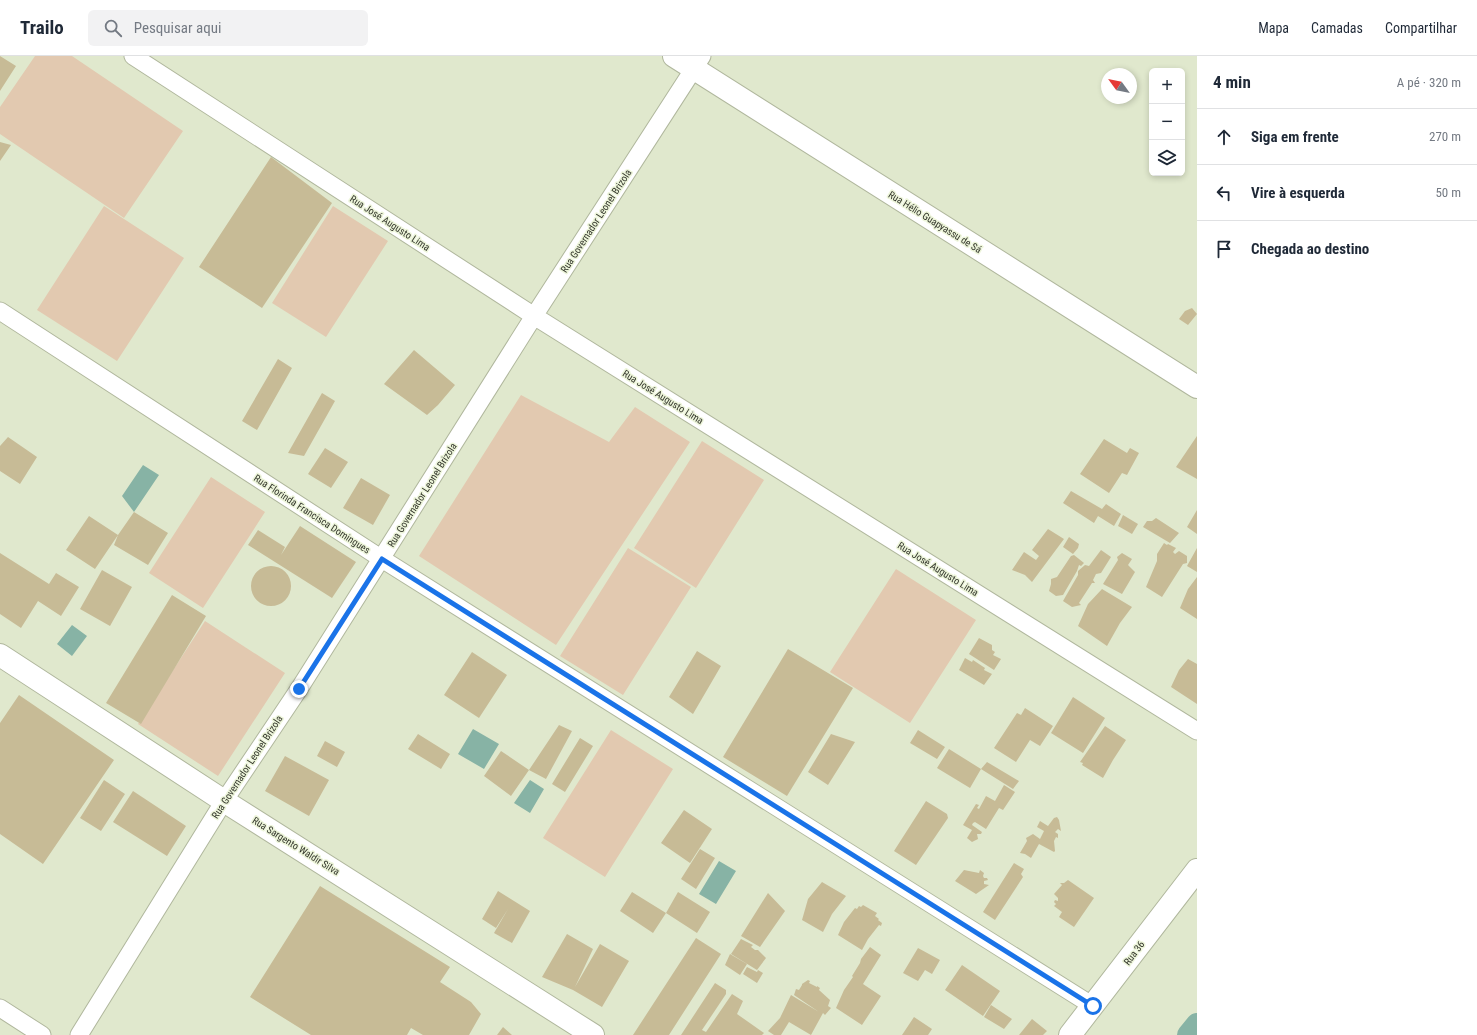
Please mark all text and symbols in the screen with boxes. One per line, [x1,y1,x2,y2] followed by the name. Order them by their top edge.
[88,10,368,46] search box
[20,16,64,39] text: Trailo
[102,17,124,39] icon: search
[134,19,221,37] text: Pesquisar aqui
[1258,20,1289,36] text: Mapa
[1311,20,1363,36] text: Camadas
[1385,20,1457,36] text: Compartilhar
[1101,68,1137,104] north arrow
[1149,68,1185,176] map controls
[1149,68,1185,104] button: +
[1213,72,1251,92] text: 4 min
[1397,75,1461,90] text: A pé · 320 m
[1149,104,1185,140] button: −
[1213,126,1235,148] icon: ahead
[1251,128,1339,146] text: Siga em frente
[1429,129,1461,144] text: 270 m
[1149,140,1185,176] button: layers
[558,167,634,275] street label: Rua Governador Leonel Brizola
[1213,182,1235,204] icon: left
[1251,184,1345,202] text: Vire à esquerda
[1435,185,1461,200] text: 50 m
[887,189,984,255] street label: Rua Hélio Guapyassu de Sá
[348,193,432,253] street label: Rua José Augusto Lima
[1213,238,1235,260] icon: arrive
[1251,240,1369,258] text: Chegada ao destino
[621,368,706,426] street label: Rua José Augusto Lima
[385,441,459,549] street label: Rua Governador Leonel Brizola
[252,472,373,556] street label: Rua Florinda Francisca Domingues
[896,540,981,598] street label: Rua José Augusto Lima
[290,680,308,698] route end
[209,713,285,821] street label: Rua Governador Leonel Brizola
[250,815,342,877] street label: Rua Sargento Waldir Silva
[1121,939,1147,967] street label: Rua 36
[1084,997,1102,1015] route start

